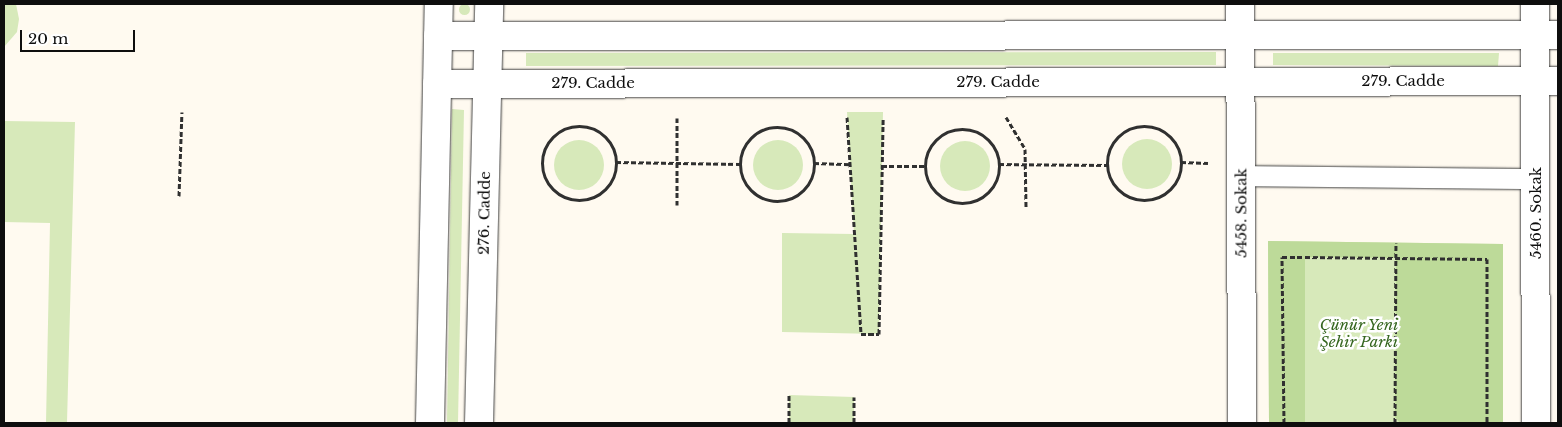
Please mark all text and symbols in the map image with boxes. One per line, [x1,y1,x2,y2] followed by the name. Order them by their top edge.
[22,20,138,52] scale bar
[28,29,68,48] text: 20 m
[1361,72,1445,90] street label: 279. Cadde
[956,73,1040,91] street label: 279. Cadde
[551,74,635,92] street label: 279. Cadde
[1527,167,1545,259] street label: 5460. Sokak
[1232,168,1250,258] street label: 5458. Sokak
[474,171,494,255] street label: 276. Cadde
[1319,315,1399,350] park label: Çünür Yeni Şehir Parkı

